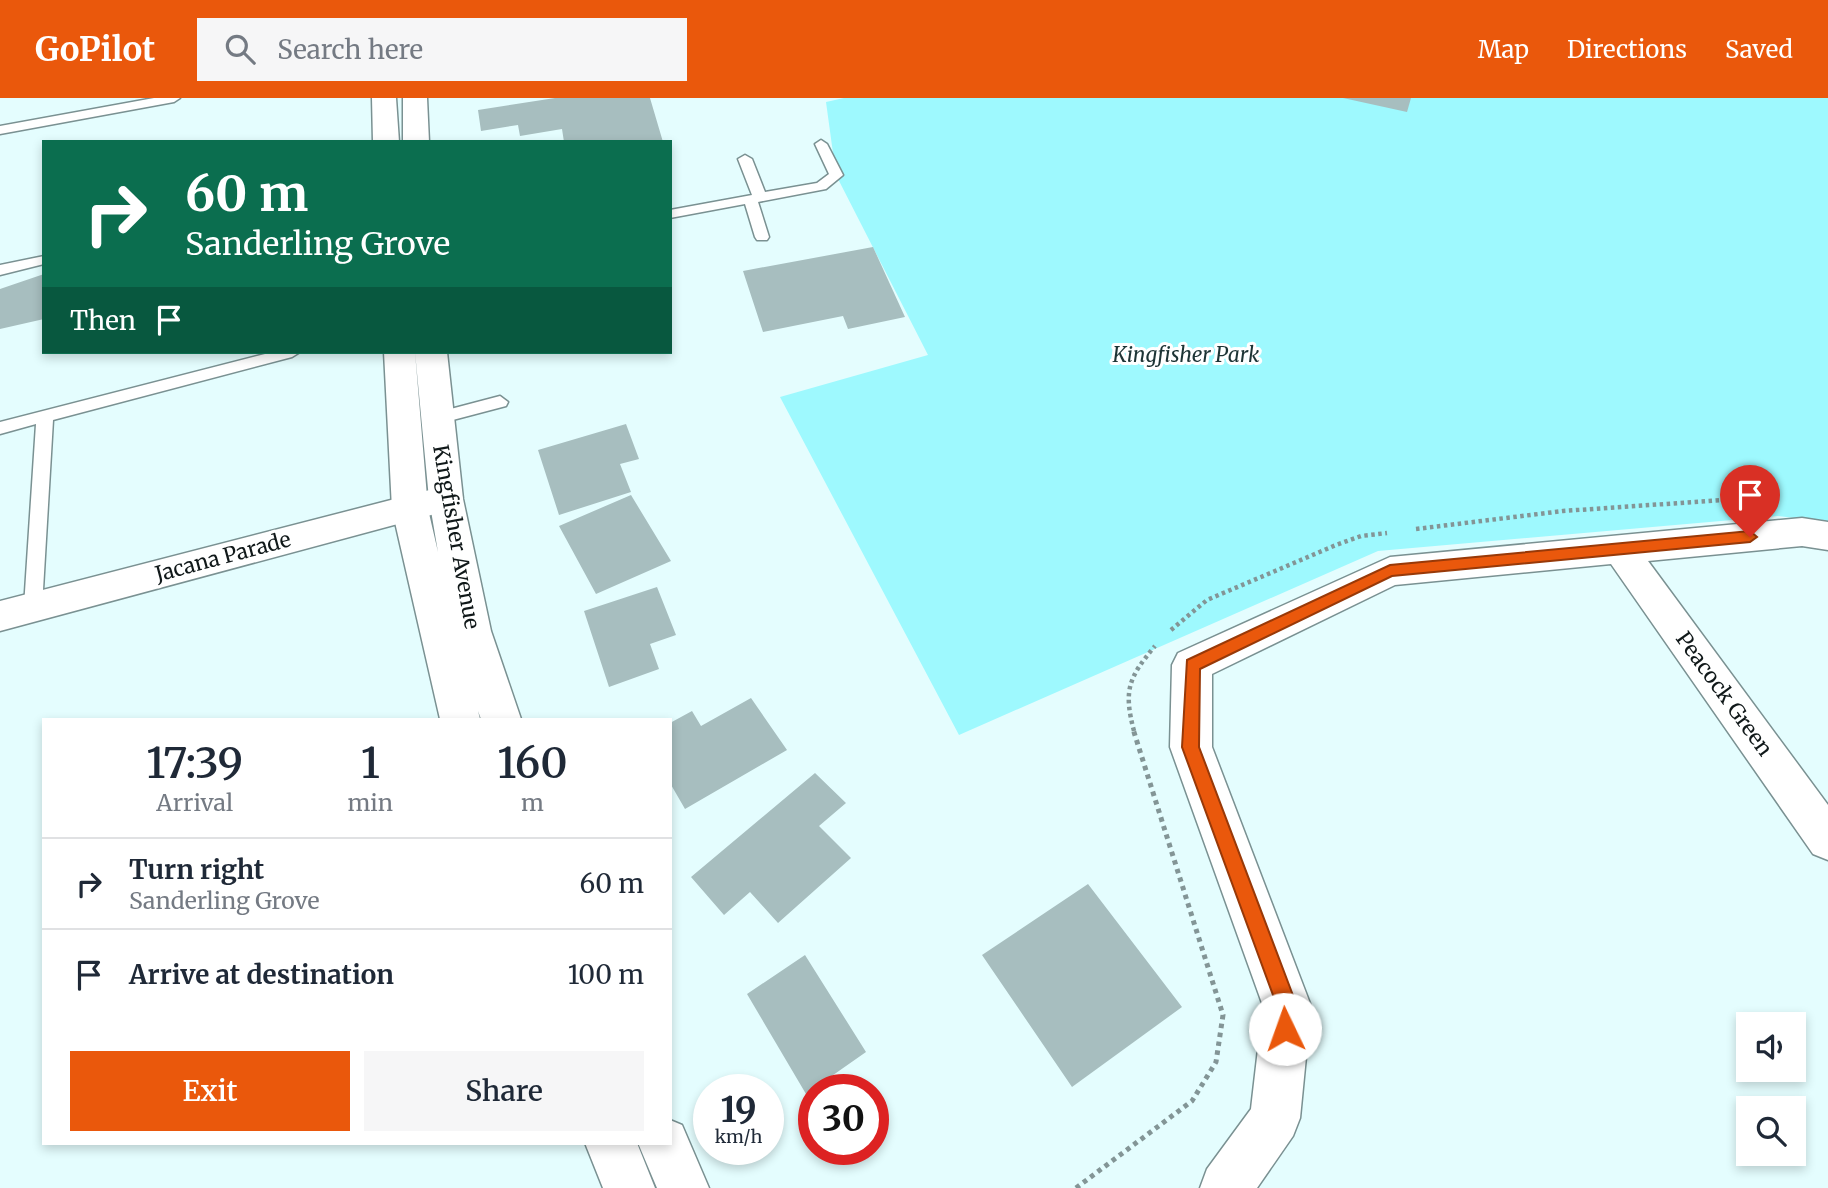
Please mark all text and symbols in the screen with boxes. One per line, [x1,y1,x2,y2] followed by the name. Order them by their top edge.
[197,18,687,81] search box
[35,29,155,70] text: GoPilot
[221,30,259,68] icon: search
[277,33,423,66] text: Search here
[1478,34,1529,65] text: Map
[1567,34,1687,65] text: Directions
[1725,34,1793,65] text: Saved
[185,163,308,224] text: 60 m
[70,168,161,259] icon: right
[185,224,450,264] text: Sanderling Grove
[150,301,188,339] icon: arrive
[70,304,136,337] text: Then
[1112,341,1260,368] park label: Kingfisher Park
[427,443,486,631] street label: Kingfisher Avenue
[1720,465,1780,537] pin
[1731,476,1769,514] icon: arrive
[151,525,294,588] street label: Jacana Parade
[1670,626,1779,761] street label: Peacock Green
[146,737,243,789] text: 17:39
[361,737,380,789] text: 1
[497,737,568,789] text: 160
[156,788,233,817] text: Arrival
[347,788,393,817] text: min
[521,788,544,817] text: m
[129,853,264,886] text: Turn right
[70,865,108,903] icon: right
[580,867,644,900] text: 60 m
[129,886,320,915] text: Sanderling Grove
[70,956,108,994] icon: arrive
[129,958,394,991] text: Arrive at destination
[568,958,644,991] text: 100 m
[1248,992,1322,1066] position arrow
[1736,1012,1806,1166] map controls
[1736,1012,1806,1082] button: sound
[70,1051,350,1131] button: Exit
[364,1051,644,1131] button: Share
[798,1074,889,1165] speed limit sign: 30
[720,1088,757,1132] text: 19
[1736,1096,1806,1166] button: search
[715,1125,762,1148] text: km/h

